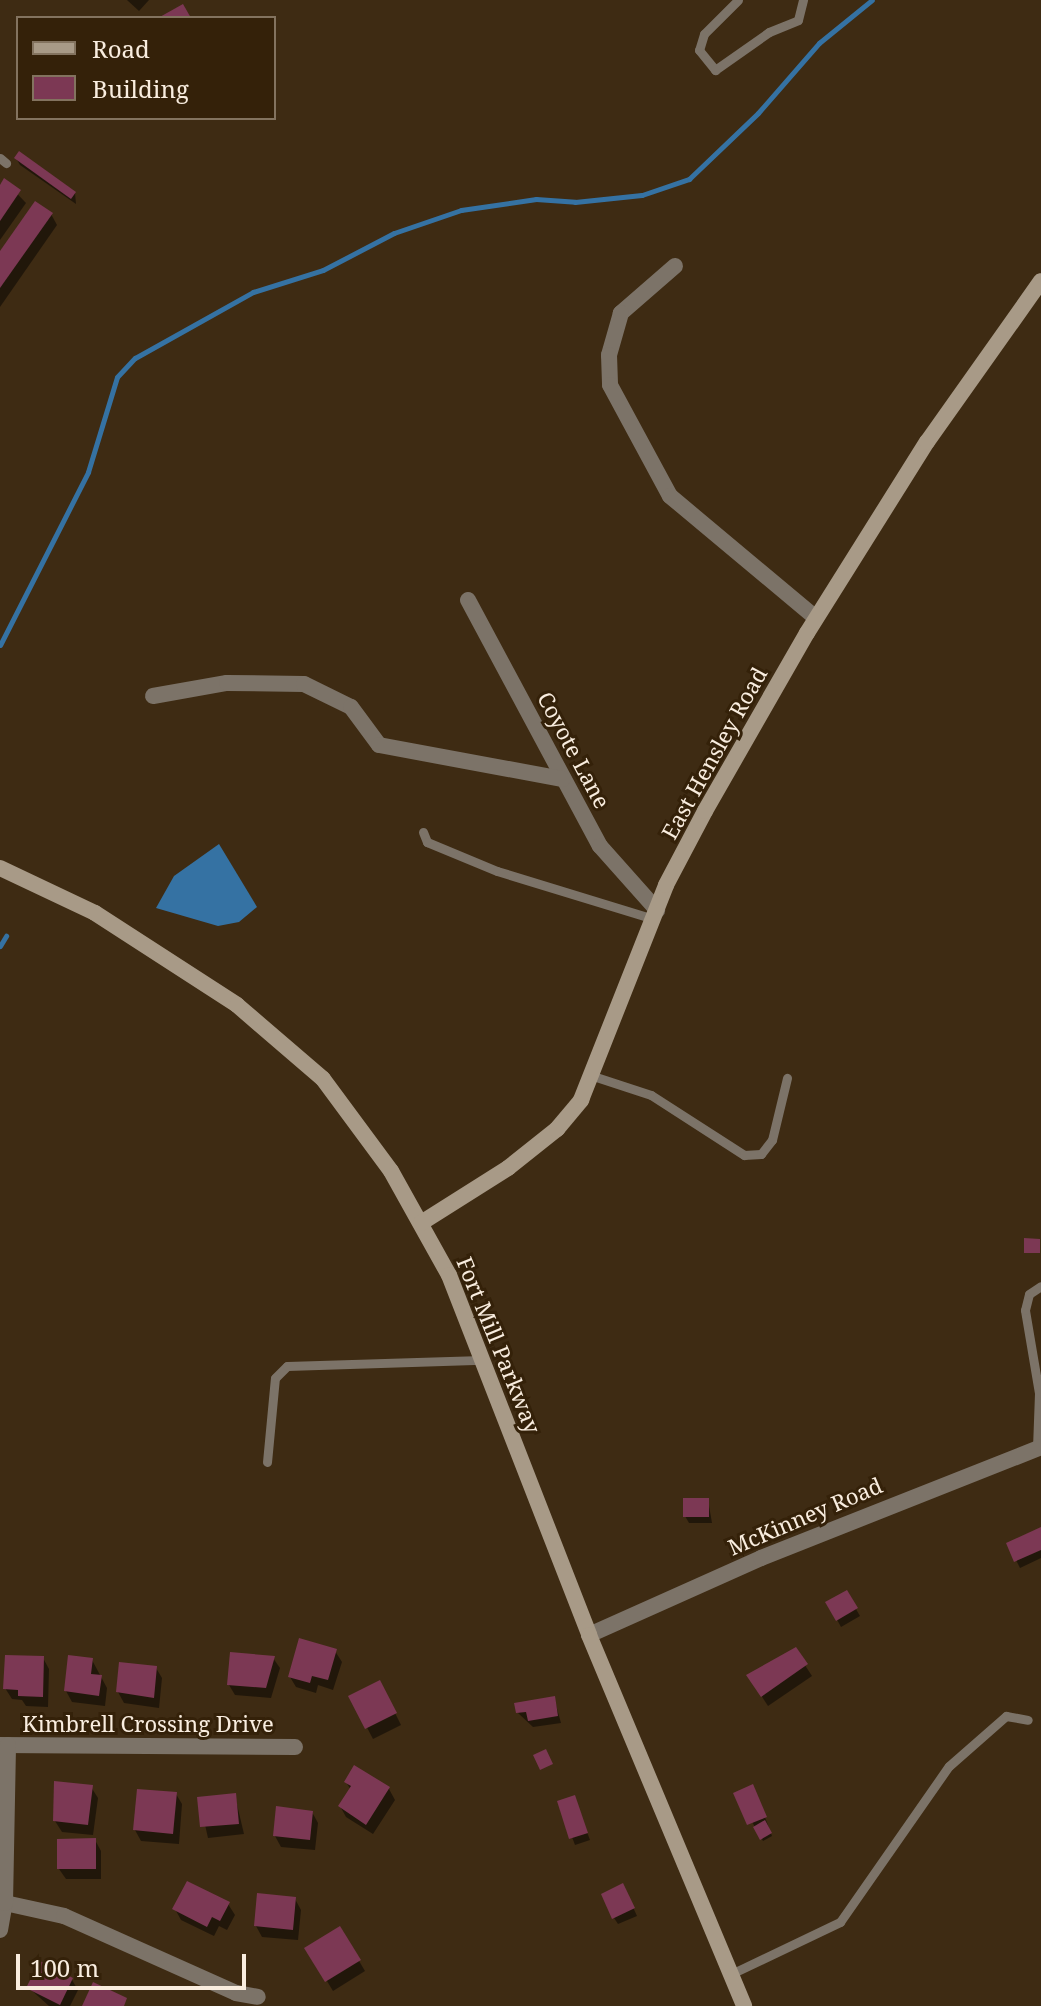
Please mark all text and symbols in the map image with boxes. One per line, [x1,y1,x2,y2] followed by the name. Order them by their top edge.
[16,16,276,120] legend
[92,32,150,65] text: Road
[92,72,189,105] text: Building
[656,662,772,844] street label: East Hensley Road
[532,687,616,813] street label: Coyote Lane
[452,1253,546,1437] street label: Fort Mill Parkway
[724,1472,886,1560] street label: McKinney Road
[22,1711,274,1737] street label: Kimbrell Crossing Drive
[20,1938,250,1988] scale bar
[30,1951,99,1984] text: 100 m

